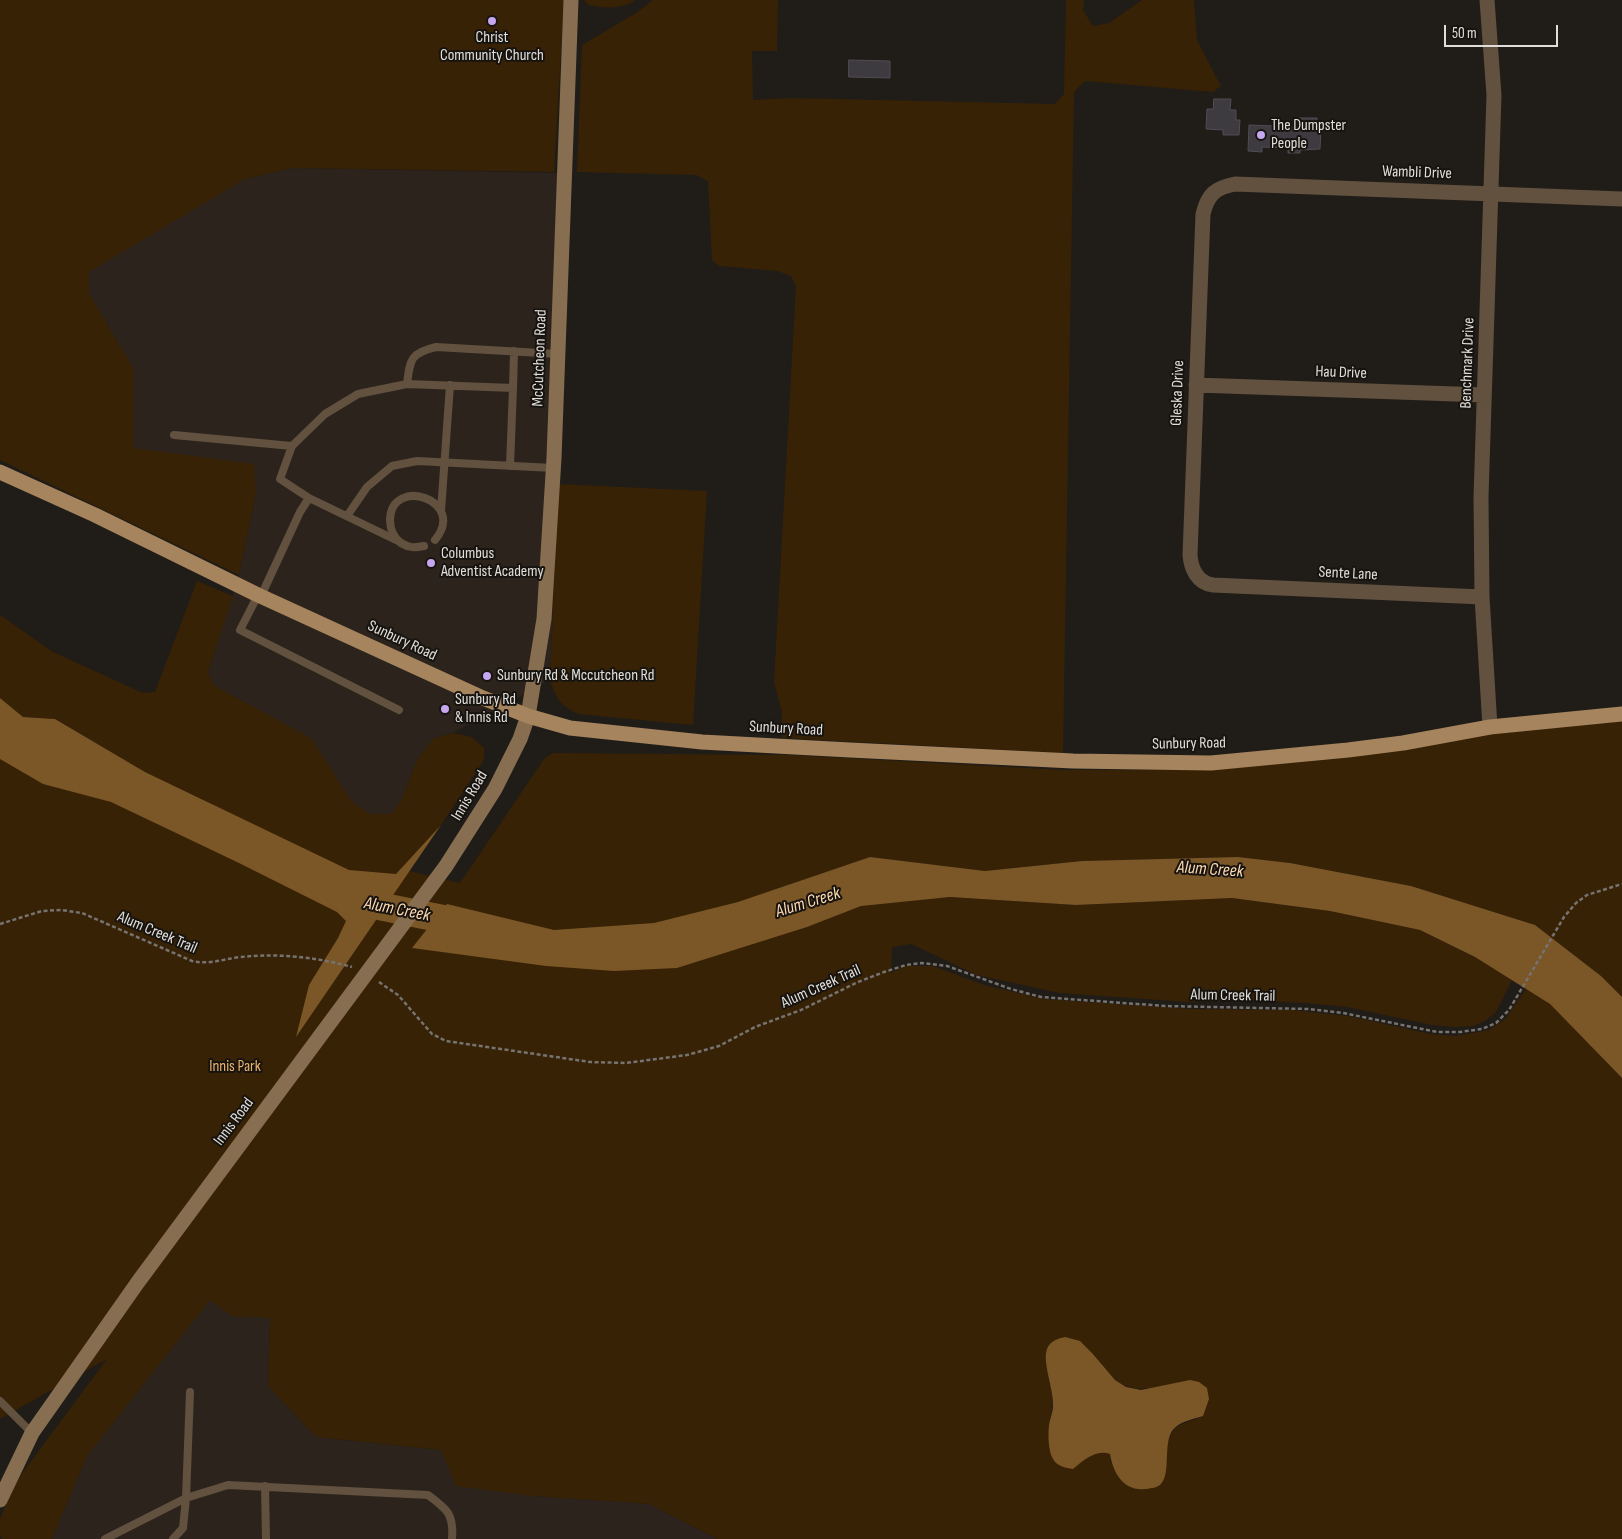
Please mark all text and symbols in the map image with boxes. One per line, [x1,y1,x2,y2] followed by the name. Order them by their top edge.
[486,15,498,27] marker: Christ Community Church
[1447,15,1561,47] scale bar
[1452,24,1477,43] text: 50 m
[440,28,544,66] place label: Christ Community Church
[1271,116,1346,154] place label: The Dumpster People
[1255,129,1267,141] marker: The Dumpster People
[1382,162,1452,184] street label: Wambli Drive
[529,309,551,407] street label: McCutcheon Road
[1457,317,1479,409] street label: Benchmark Drive
[1167,360,1189,426] street label: Gleska Drive
[1315,363,1367,383] street label: Hau Drive
[441,544,544,582] place label: Columbus Adventist Academy
[425,557,437,569] marker: Columbus Adventist Academy
[1318,563,1378,585] street label: Sente Lane
[364,617,440,665] street label: Sunbury Road
[497,666,654,686] place label: Sunbury Rd & Mccutcheon Rd
[481,670,493,682] marker: Sunbury Rd & Mccutcheon Rd
[455,690,516,728] place label: Sunbury Rd & Innis Rd
[439,703,451,715] marker: Sunbury Rd & Innis Rd
[749,717,823,741] street label: Sunbury Road
[1152,734,1226,754] street label: Sunbury Road
[448,768,492,824] street label: Innis Road
[1176,857,1244,883] water label: Alum Creek
[773,883,843,923] water label: Alum Creek
[362,893,432,927] water label: Alum Creek
[114,908,200,958] street label: Alum Creek Trail
[778,961,864,1013] street label: Alum Creek Trail
[1190,986,1276,1006] street label: Alum Creek Trail
[209,1057,261,1077] park label: Innis Park
[210,1094,258,1150] street label: Innis Road

